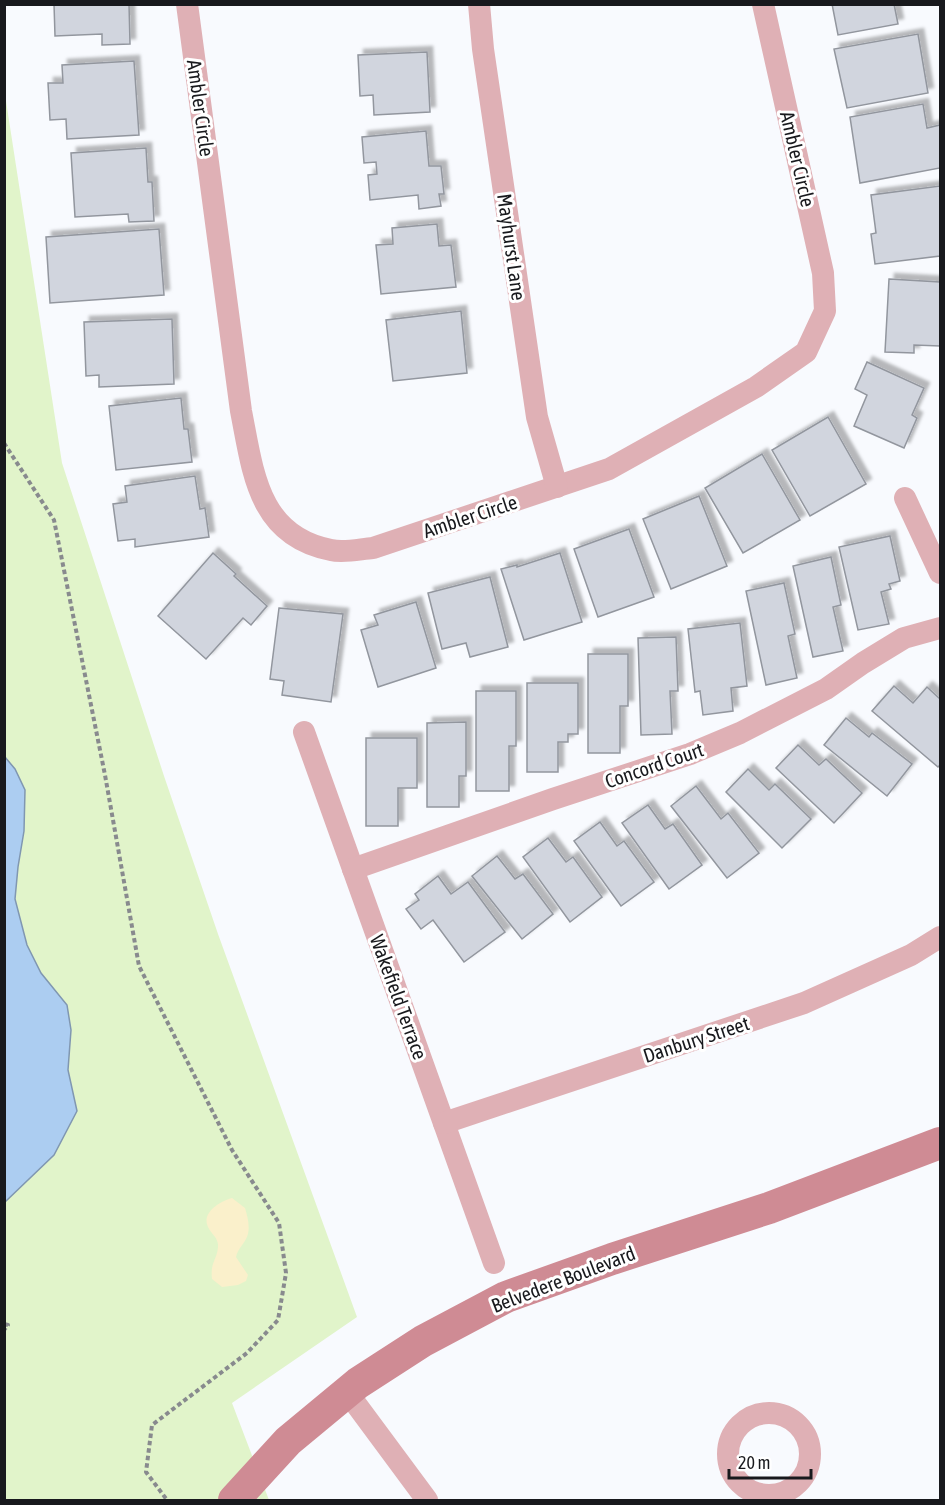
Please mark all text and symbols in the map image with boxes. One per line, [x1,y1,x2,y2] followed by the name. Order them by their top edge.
[183,58,219,158] street label: Ambler Circle
[776,109,820,209] street label: Ambler Circle
[493,192,531,302] street label: Mayhurst Lane
[420,490,520,542] street label: Ambler Circle
[602,737,706,793] street label: Concord Court
[366,931,432,1063] street label: Wakefield Terrace
[640,1011,752,1067] street label: Danbury Street
[488,1241,638,1317] street label: Belvedere Boulevard
[729,1442,812,1480] scale bar
[738,1452,770,1473] text: 20 m

